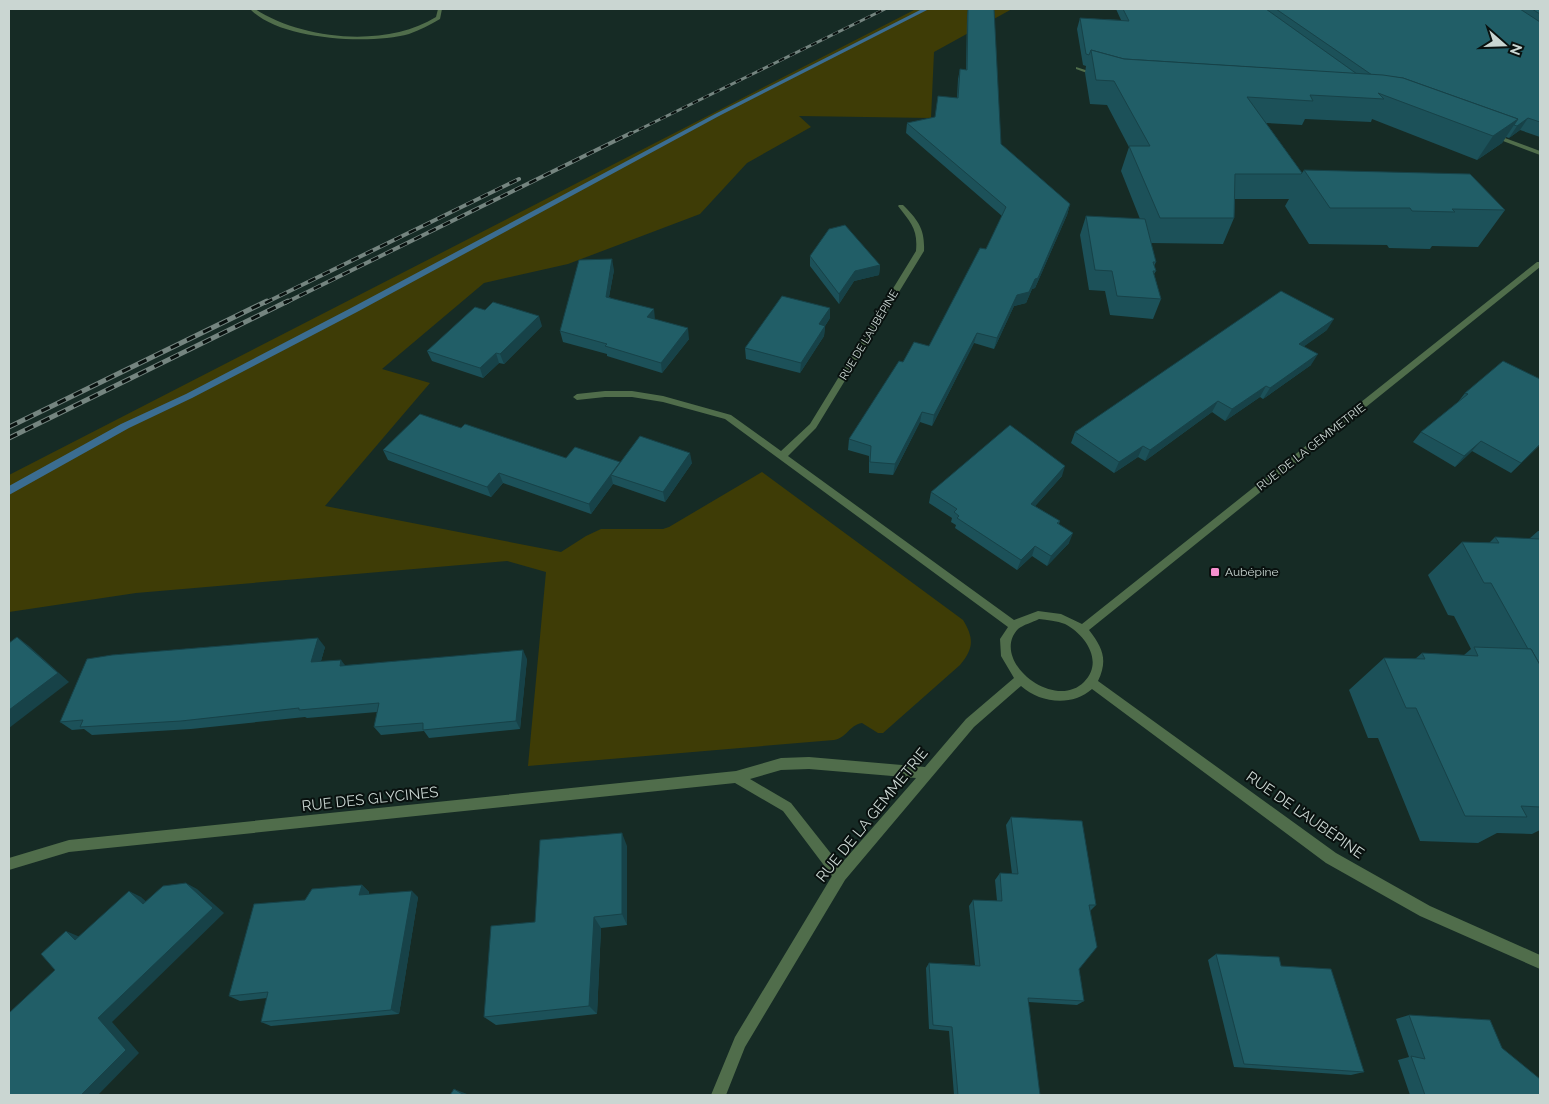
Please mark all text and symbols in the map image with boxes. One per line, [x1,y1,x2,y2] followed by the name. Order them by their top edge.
[1479,20,1529,70] north arrow
[1507,42,1526,57] text: N
[836,287,901,382] street label: RUE DE L’AUBÉPINE
[1254,400,1368,494] street label: RUE DE LA GEMMETRIE
[1225,565,1279,579] place label: Aubépine
[1209,566,1221,578] marker: Aubépine
[812,744,932,886] street label: RUE DE LA GEMMETRIE
[1243,768,1367,862] street label: RUE DE L’AUBÉPINE
[301,783,439,815] street label: RUE DES GLYCINES

